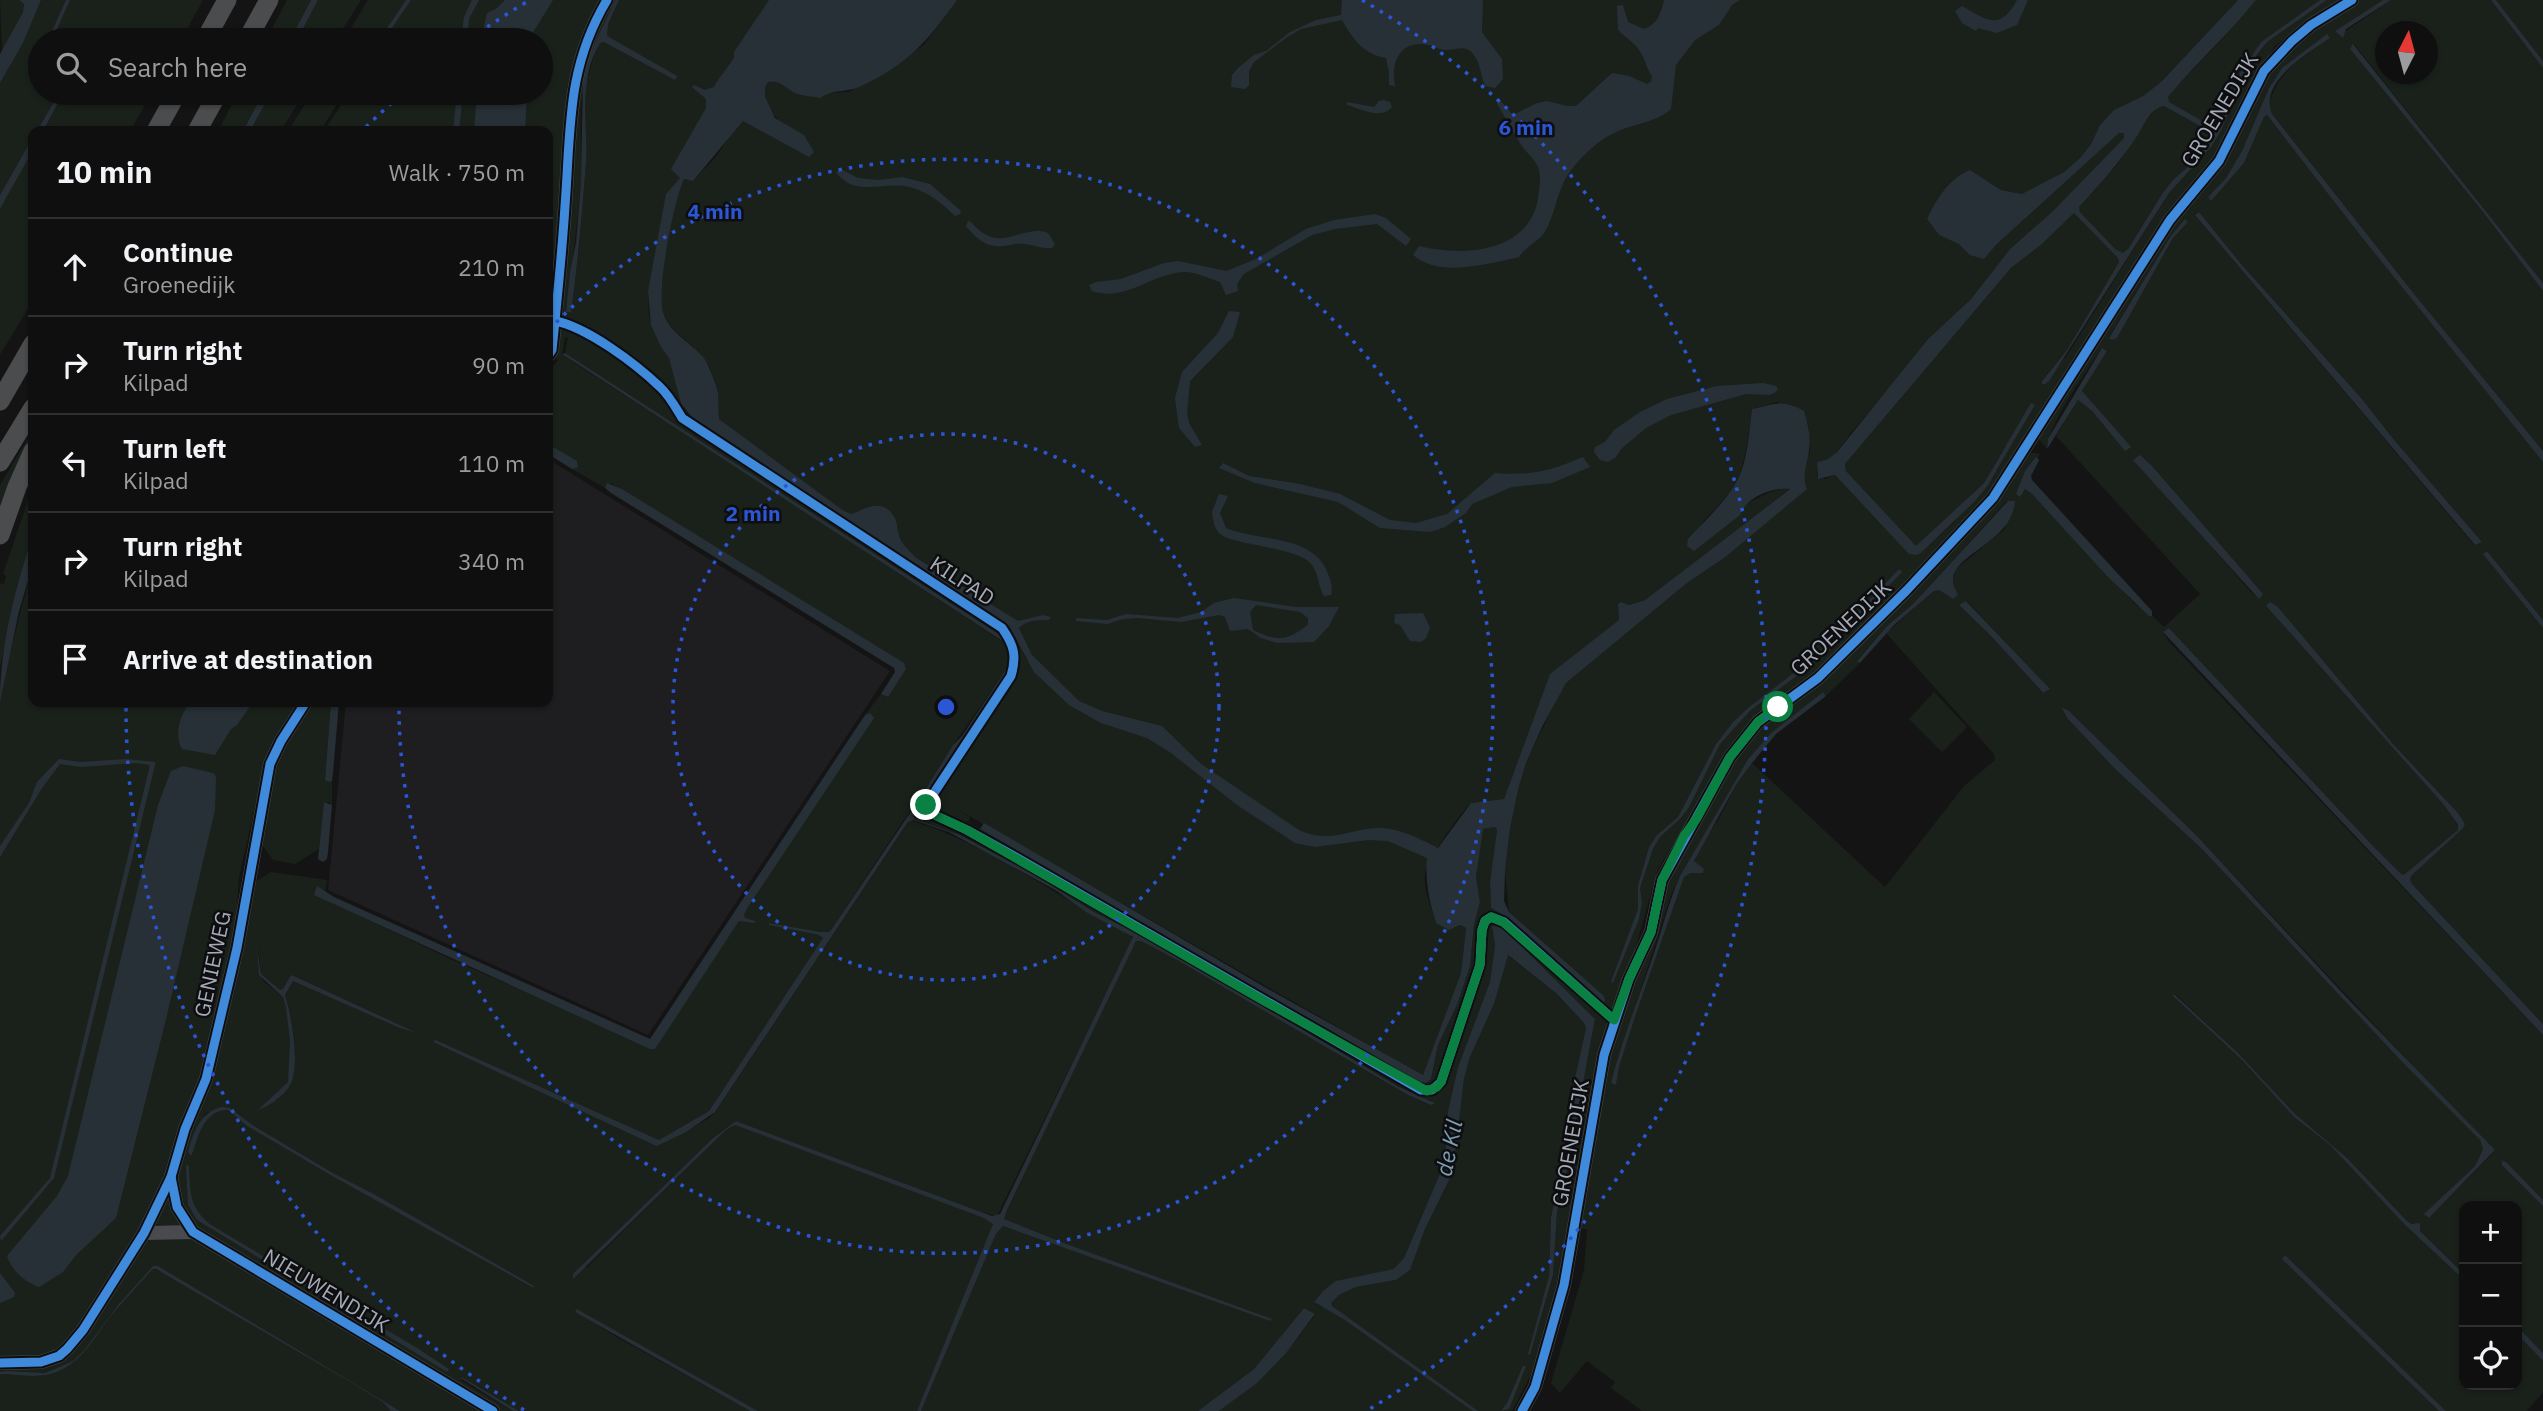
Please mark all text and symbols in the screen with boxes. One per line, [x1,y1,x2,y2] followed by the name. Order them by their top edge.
[2375,21,2438,84] north arrow
[28,28,553,105] search box
[2174,47,2264,172] street label: GROENEDIJK
[52,48,90,86] icon: search
[108,50,247,84] text: Search here
[1499,113,1553,141] text: 6 min
[56,152,152,191] text: 10 min
[389,157,525,187] text: Walk · 750 m
[688,197,742,225] text: 4 min
[123,235,233,269] text: Continue
[56,248,94,286] icon: ahead
[458,252,525,282] text: 210 m
[123,269,235,299] text: Groenedijk
[123,333,242,367] text: Turn right
[56,346,94,384] icon: right
[472,350,525,380] text: 90 m
[123,367,189,397] text: Kilpad
[123,431,226,465] text: Turn left
[56,444,94,482] icon: left
[458,448,525,478] text: 110 m
[123,465,189,495] text: Kilpad
[726,499,780,527] text: 2 min
[123,529,242,563] text: Turn right
[56,542,94,580] icon: right
[458,546,525,576] text: 340 m
[925,549,1000,611] street label: KILPAD
[123,563,189,593] text: Kilpad
[1784,573,1897,681] street label: GROENEDIJK
[56,640,94,678] icon: arrive
[123,642,373,676] text: Arrive at destination
[1762,691,1793,722] route start
[934,695,958,719] centre of rings
[910,789,941,820] route end
[187,908,237,1019] street label: GENIEWEG
[1545,1077,1595,1209] street label: GROENEDIJK
[1427,1116,1469,1179] water label: de Kil
[2459,1201,2522,1390] map controls
[2459,1201,2522,1264] button: +
[258,1242,395,1339] street label: NIEUWENDIJK
[2459,1264,2522,1327] button: −
[2459,1327,2522,1390] button: locate

